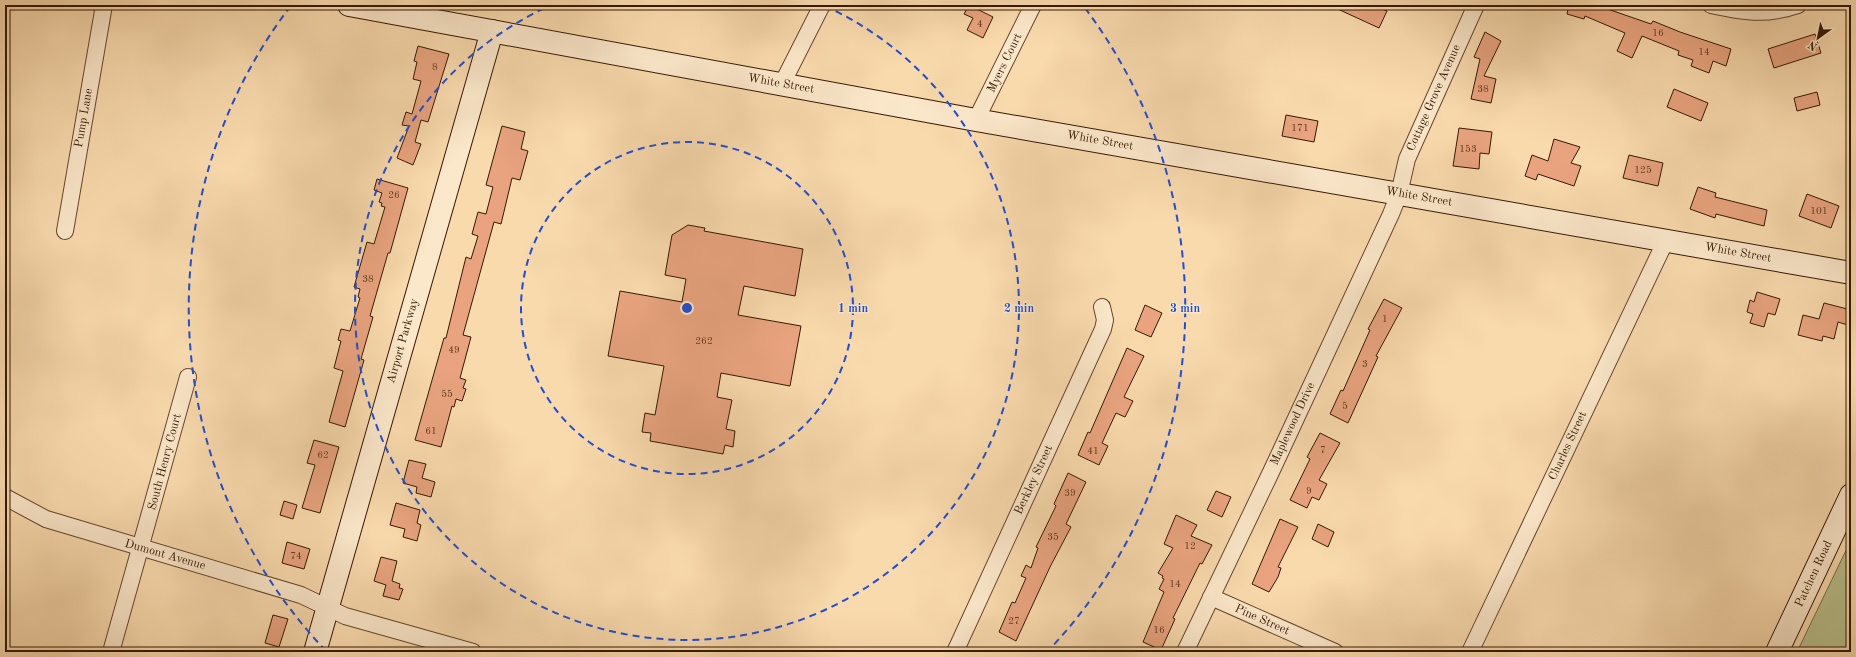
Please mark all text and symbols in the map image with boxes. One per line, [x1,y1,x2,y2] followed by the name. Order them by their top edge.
[1798,18,1838,58] north arrow
[977,19,983,29] house number: 4
[1652,28,1664,38] house number: 16
[985,31,1025,95] street label: Myers Court
[1806,38,1820,52] text: N
[1405,42,1463,153] street label: Cottage Grove Avenue
[1698,47,1710,57] house number: 14
[432,62,438,72] house number: 8
[747,72,815,96] street label: White Street
[1477,84,1489,94] house number: 38
[73,87,95,148] street label: Pump Lane
[1291,123,1309,133] house number: 171
[1066,129,1134,153] street label: White Street
[1459,144,1477,154] house number: 153
[1634,165,1652,175] house number: 125
[1385,185,1453,209] street label: White Street
[388,190,400,200] house number: 26
[1810,206,1828,216] house number: 101
[1704,241,1772,265] street label: White Street
[362,274,374,284] house number: 38
[385,297,421,385] street label: Airport Parkway
[680,301,694,315] centre of rings
[838,303,868,315] text: 1 min
[1004,303,1034,315] text: 2 min
[1170,303,1200,315] text: 3 min
[1382,314,1388,324] house number: 1
[695,336,713,346] house number: 262
[448,345,460,355] house number: 49
[1362,359,1368,369] house number: 3
[1269,380,1318,467] street label: Maplewood Drive
[441,389,453,399] house number: 55
[1342,401,1348,411] house number: 5
[1547,410,1589,482] street label: Charles Street
[146,412,184,512] street label: South Henry Court
[425,426,437,436] house number: 61
[1013,443,1055,517] street label: Berkley Street
[1320,445,1326,455] house number: 7
[1087,446,1099,456] house number: 41
[317,450,329,460] house number: 62
[1306,486,1312,496] house number: 9
[1064,488,1076,498] house number: 39
[1047,532,1059,542] house number: 35
[123,538,207,572] street label: Dumont Avenue
[1793,539,1835,609] street label: Patchen Road
[1184,541,1196,551] house number: 12
[290,551,302,561] house number: 74
[1169,579,1181,589] house number: 14
[1233,603,1291,637] street label: Pine Street
[1008,616,1020,626] house number: 27
[1153,625,1165,635] house number: 16

